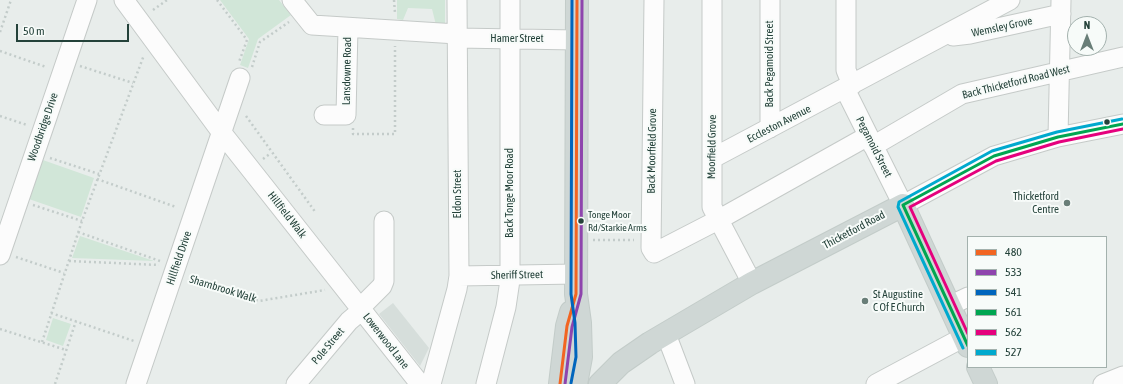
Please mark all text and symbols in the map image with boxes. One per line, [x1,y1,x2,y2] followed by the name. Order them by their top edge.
[970,14,1034,40] street label: Wemsley Grove
[18,16,131,42] scale bar
[1067,16,1107,56] north arrow
[1084,19,1090,31] text: N
[763,20,777,108] street label: Back Pegamoid Street
[23,24,45,38] text: 50 m
[490,32,544,46] street label: Hamer Street
[340,37,354,105] street label: Lansdowne Road
[961,62,1071,102] street label: Back Thicketford Road West
[25,91,61,163] street label: Woodbridge Drive
[745,102,813,146] street label: Eccleston Avenue
[645,108,659,194] street label: Back Moorfield Grove
[853,114,895,180] street label: Pegamoid Street
[705,115,719,179] street label: Moorfield Grove
[1102,117,1112,127] unlabelled marker
[503,148,517,238] street label: Back Tonge Moor Road
[451,170,465,218] street label: Eldon Street
[265,189,309,241] street label: Hillfield Walk
[1013,190,1059,216] place label: Thicketford Centre
[1062,198,1072,208] marker: Thicketford Centre
[821,208,887,252] street label: Thicketford Road
[588,209,647,232] place label: Tonge Moor Rd/Starkie Arms
[576,216,586,226] marker: Tonge Moor Rd/Starkie Arms
[164,229,194,287] street label: Hillfield Drive
[967,236,1107,368] legend
[1005,245,1022,259] text: 480
[1005,265,1022,279] text: 533
[491,268,543,282] street label: Sheriff Street
[188,273,258,305] street label: Sharnbrook Walk
[1005,285,1022,299] text: 541
[873,288,925,314] place label: St Augustine C Of E Church
[860,296,870,306] marker: St Augustine C Of E Church
[1005,305,1022,319] text: 561
[360,310,412,372] street label: Lowerwood Lane
[309,325,347,367] street label: Pole Street
[1005,325,1022,339] text: 562
[1005,345,1022,359] text: 527

